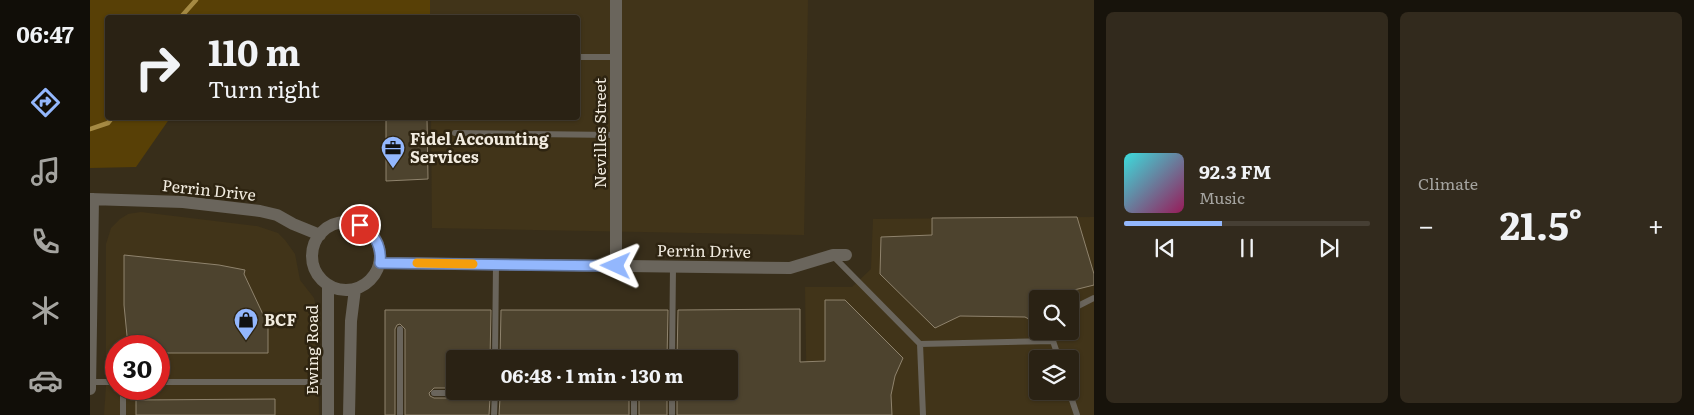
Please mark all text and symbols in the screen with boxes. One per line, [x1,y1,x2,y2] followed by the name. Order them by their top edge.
[16,17,74,50] text: 06:47
[208,25,300,77] text: 110 m
[125,35,190,100] icon: right
[208,72,320,105] text: Turn right
[587,77,611,188] street label: Nevilles Street
[28,85,63,120] icon: directions
[410,126,549,168] place label: Fidel Accounting Services
[380,135,406,169] office icon: Fidel Accounting Services
[28,154,63,189] icon: music
[1199,157,1271,185] text: 92.3 FM
[1418,171,1478,195] text: Climate
[161,172,257,206] street label: Perrin Drive
[1199,185,1245,209] text: Music
[1500,195,1582,252] text: 21.5°
[1418,203,1434,245] text: −
[1648,203,1664,245] text: +
[339,204,381,246] pin
[346,211,374,239] icon: arrive
[28,224,63,259] icon: phone
[1151,234,1179,262] icon: previous
[1233,234,1261,262] icon: pause
[1315,234,1343,262] icon: next
[657,237,751,263] street label: Perrin Drive
[589,239,641,291] position arrow
[1029,290,1079,400] map controls
[1029,290,1079,340] button: search
[28,293,63,328] icon: climate
[299,305,323,395] street label: Ewing Road
[233,307,259,341] shop icon: BCF
[264,307,297,331] place label: BCF
[105,335,170,400] speed limit sign: 30
[1029,350,1079,400] button: layers
[501,361,683,389] text: 06:48 · 1 min · 130 m
[28,363,63,398] icon: car

